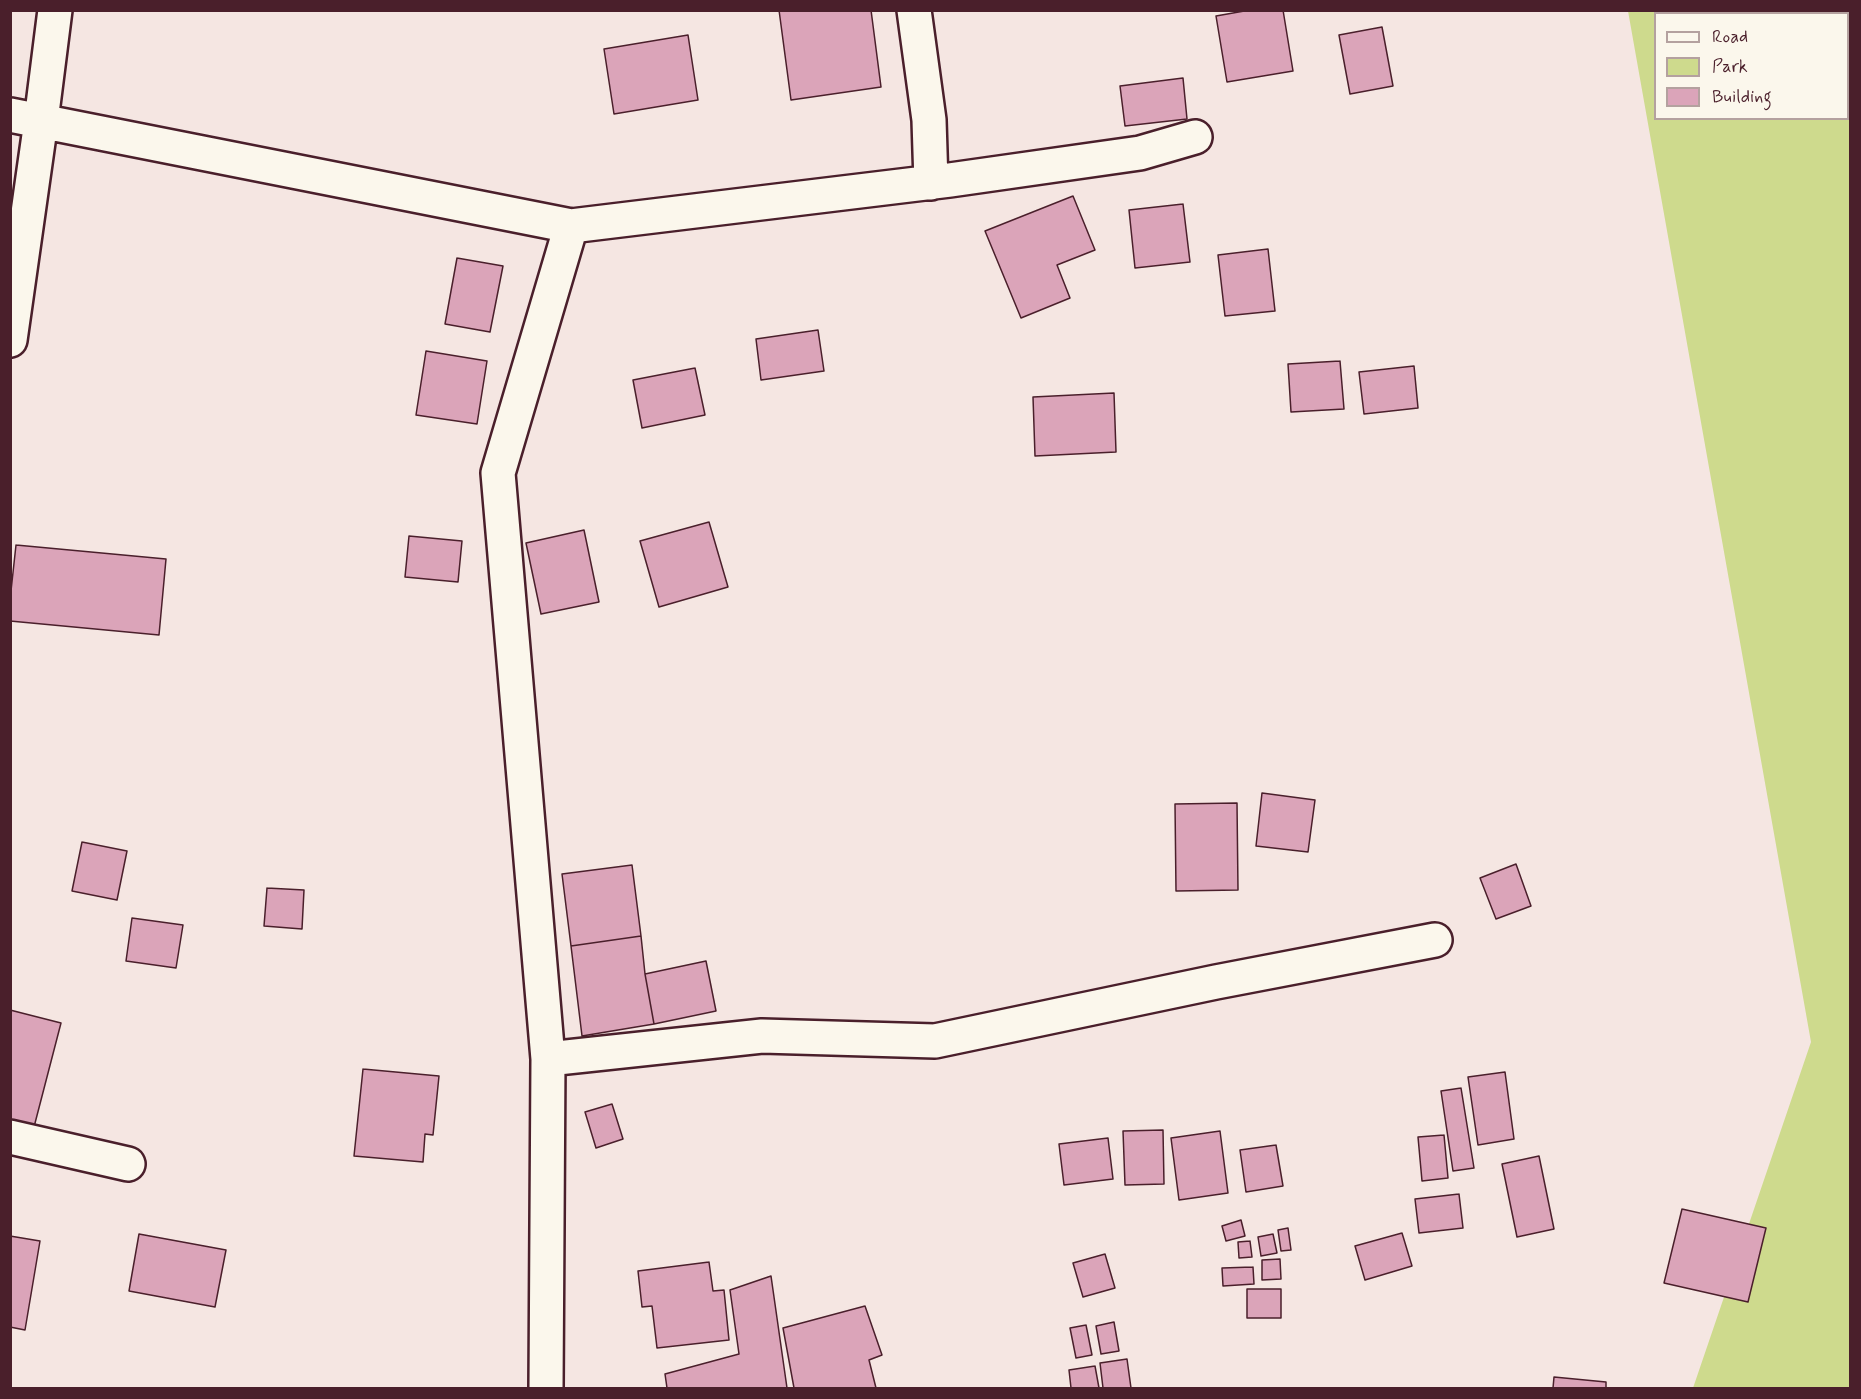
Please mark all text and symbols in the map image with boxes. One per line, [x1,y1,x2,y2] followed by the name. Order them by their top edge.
[1654,12,1849,120] legend
[1712,25,1748,49] text: Road
[1712,55,1748,79] text: Park
[1712,85,1772,109] text: Building

